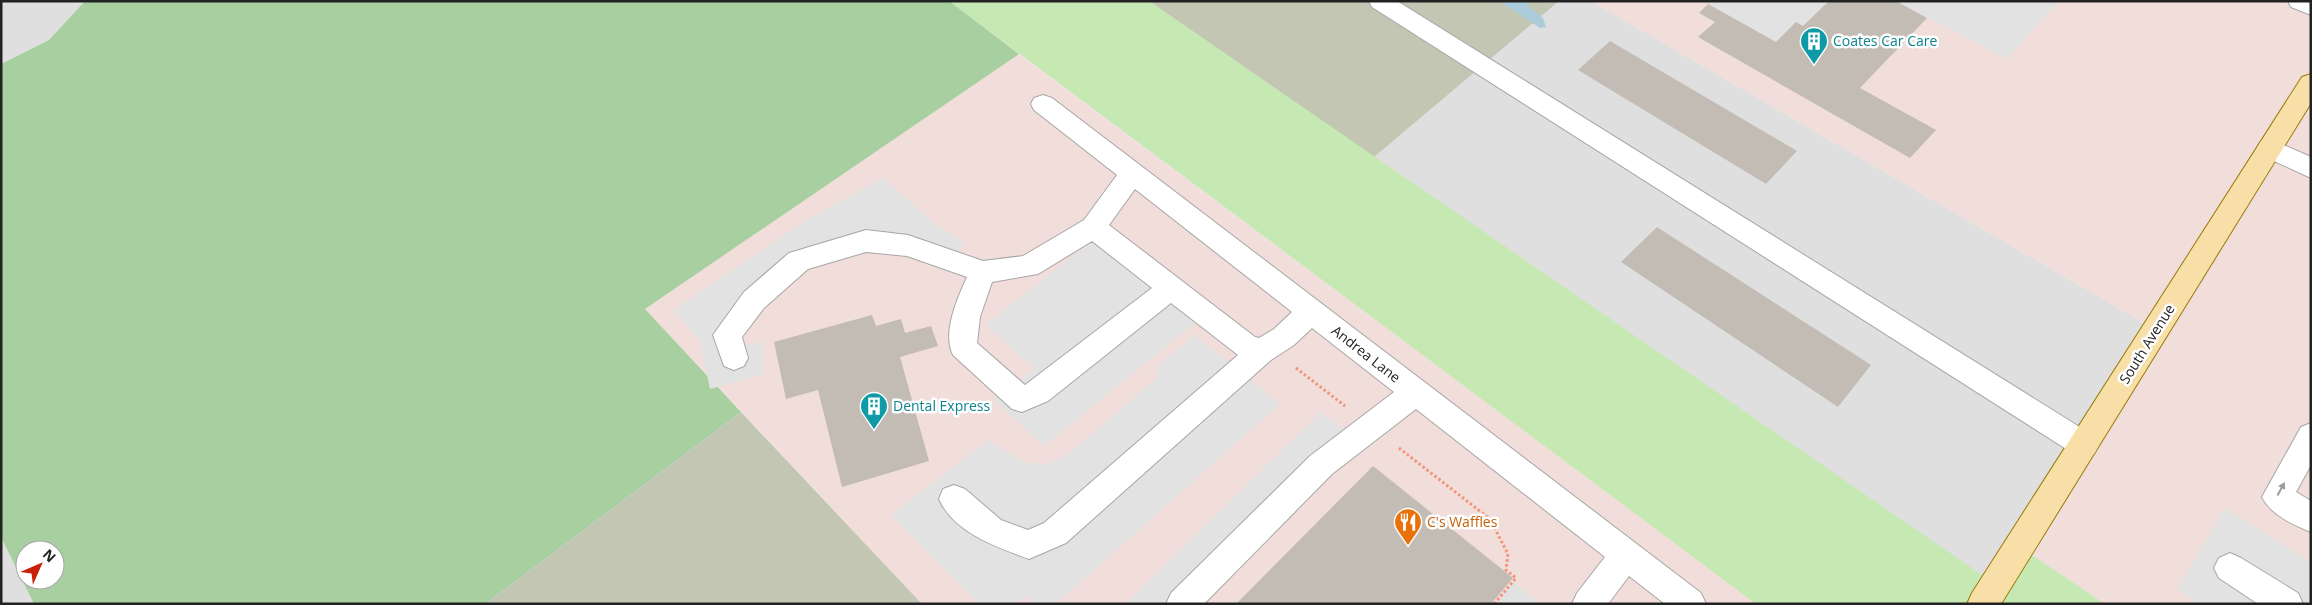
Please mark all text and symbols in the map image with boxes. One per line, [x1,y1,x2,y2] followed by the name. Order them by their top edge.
[1799,26,1829,65] building icon: Coates Car Care
[1833,31,1937,50] place label: Coates Car Care
[2115,300,2179,387] street label: South Avenue
[1328,321,1405,387] street label: Andrea Lane
[859,391,889,430] building icon: Dental Express
[893,396,990,415] place label: Dental Express
[2277,482,2285,497] one-way arrow
[1393,507,1423,546] restaurant icon: C's Waffles
[1427,512,1498,531] place label: C's Waffles
[15,540,65,590] north arrow
[39,545,60,566] text: N

